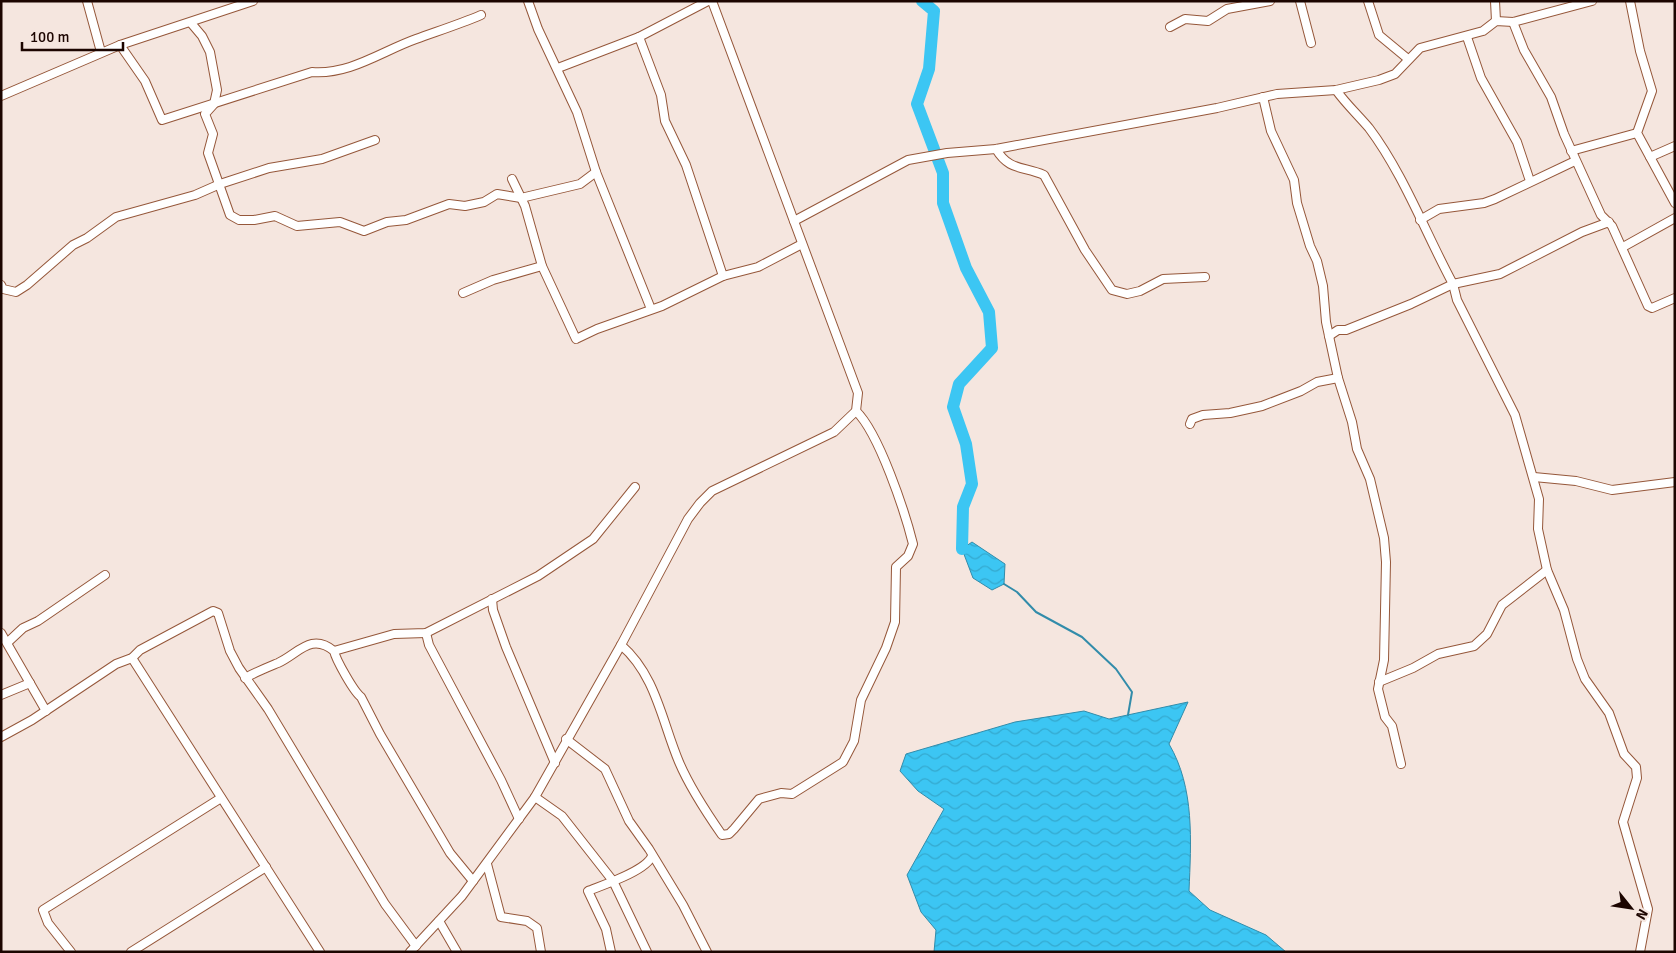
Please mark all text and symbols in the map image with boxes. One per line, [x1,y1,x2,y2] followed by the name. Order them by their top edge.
[22,20,124,52] scale bar
[30,28,70,46] text: 100 m
[1606,883,1656,933] north arrow
[1632,906,1652,923] text: N

